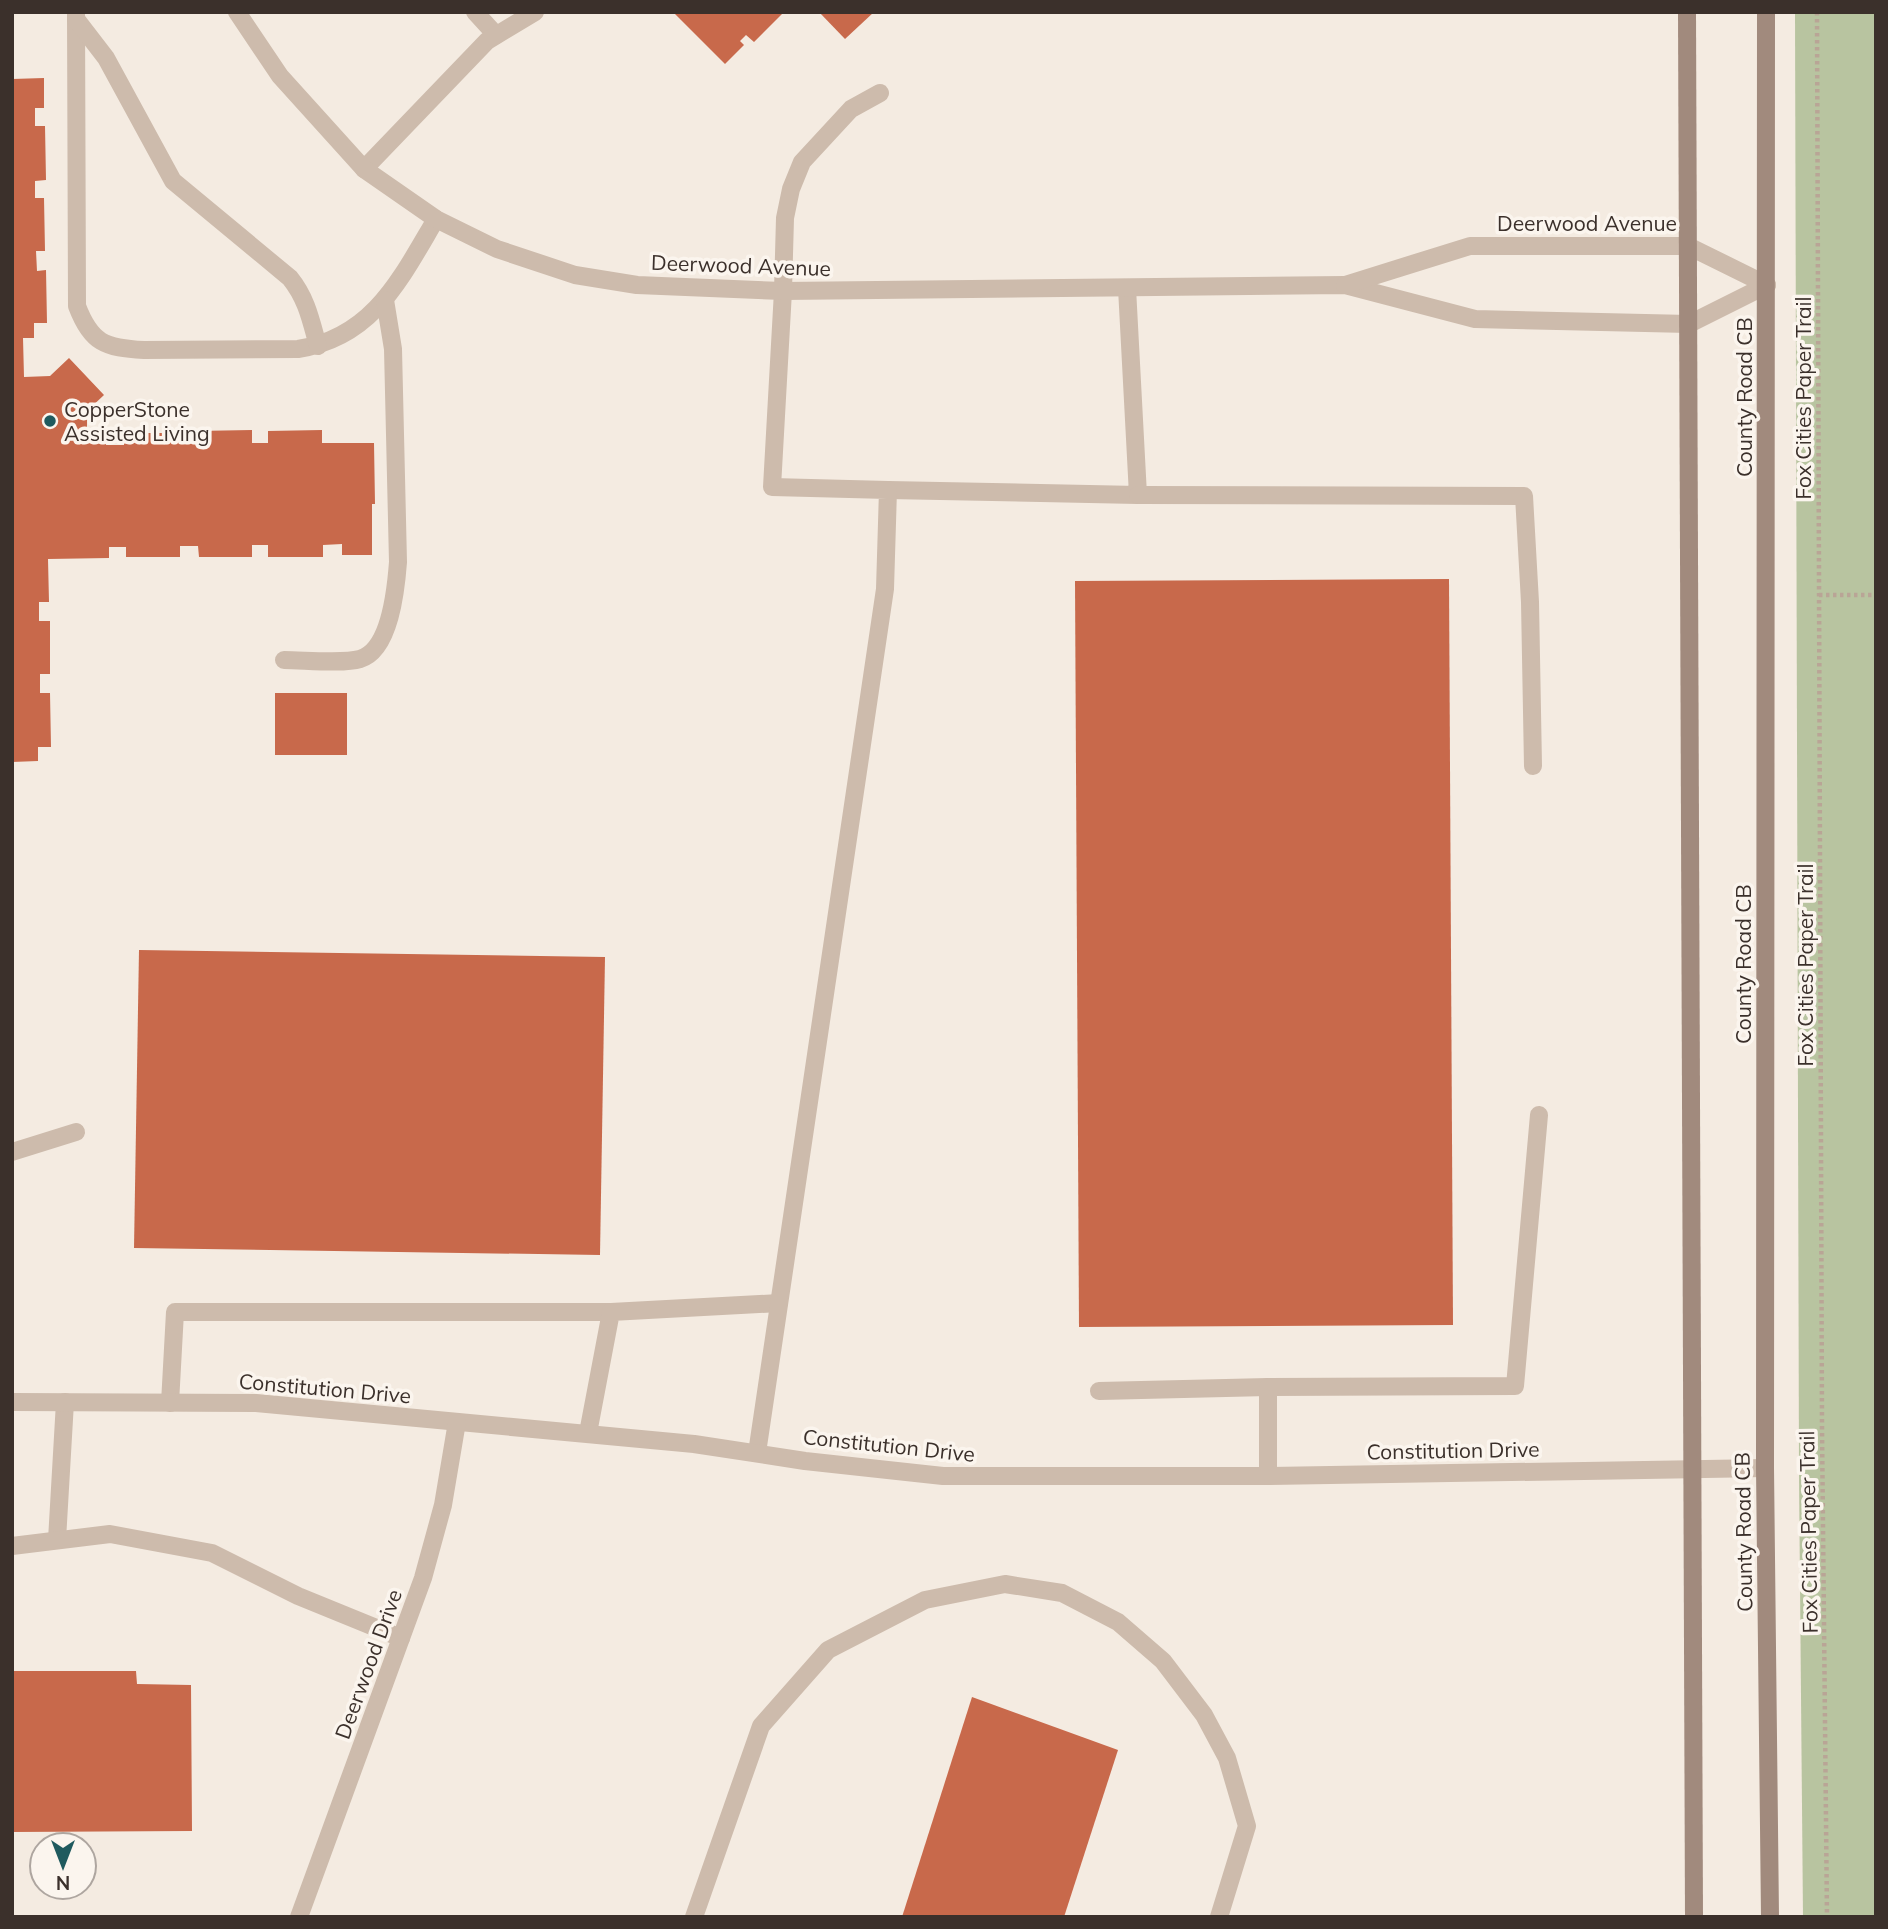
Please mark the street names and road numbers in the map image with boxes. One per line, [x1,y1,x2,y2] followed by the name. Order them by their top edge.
[1497,210,1677,236] street label: Deerwood Avenue
[651,249,831,281] street label: Deerwood Avenue
[1790,297,1816,500] street label: Fox Cities Paper Trail
[1731,317,1757,477] street label: County Road CB
[1792,864,1818,1067] street label: Fox Cities Paper Trail
[1730,884,1756,1044] street label: County Road CB
[238,1368,412,1408] street label: Constitution Drive
[802,1423,976,1467] street label: Constitution Drive
[1793,1430,1823,1634] street label: Fox Cities Paper Trail
[1366,1435,1540,1465] street label: Constitution Drive
[1729,1452,1757,1612] street label: County Road CB
[329,1585,407,1743] street label: Deerwood Drive

